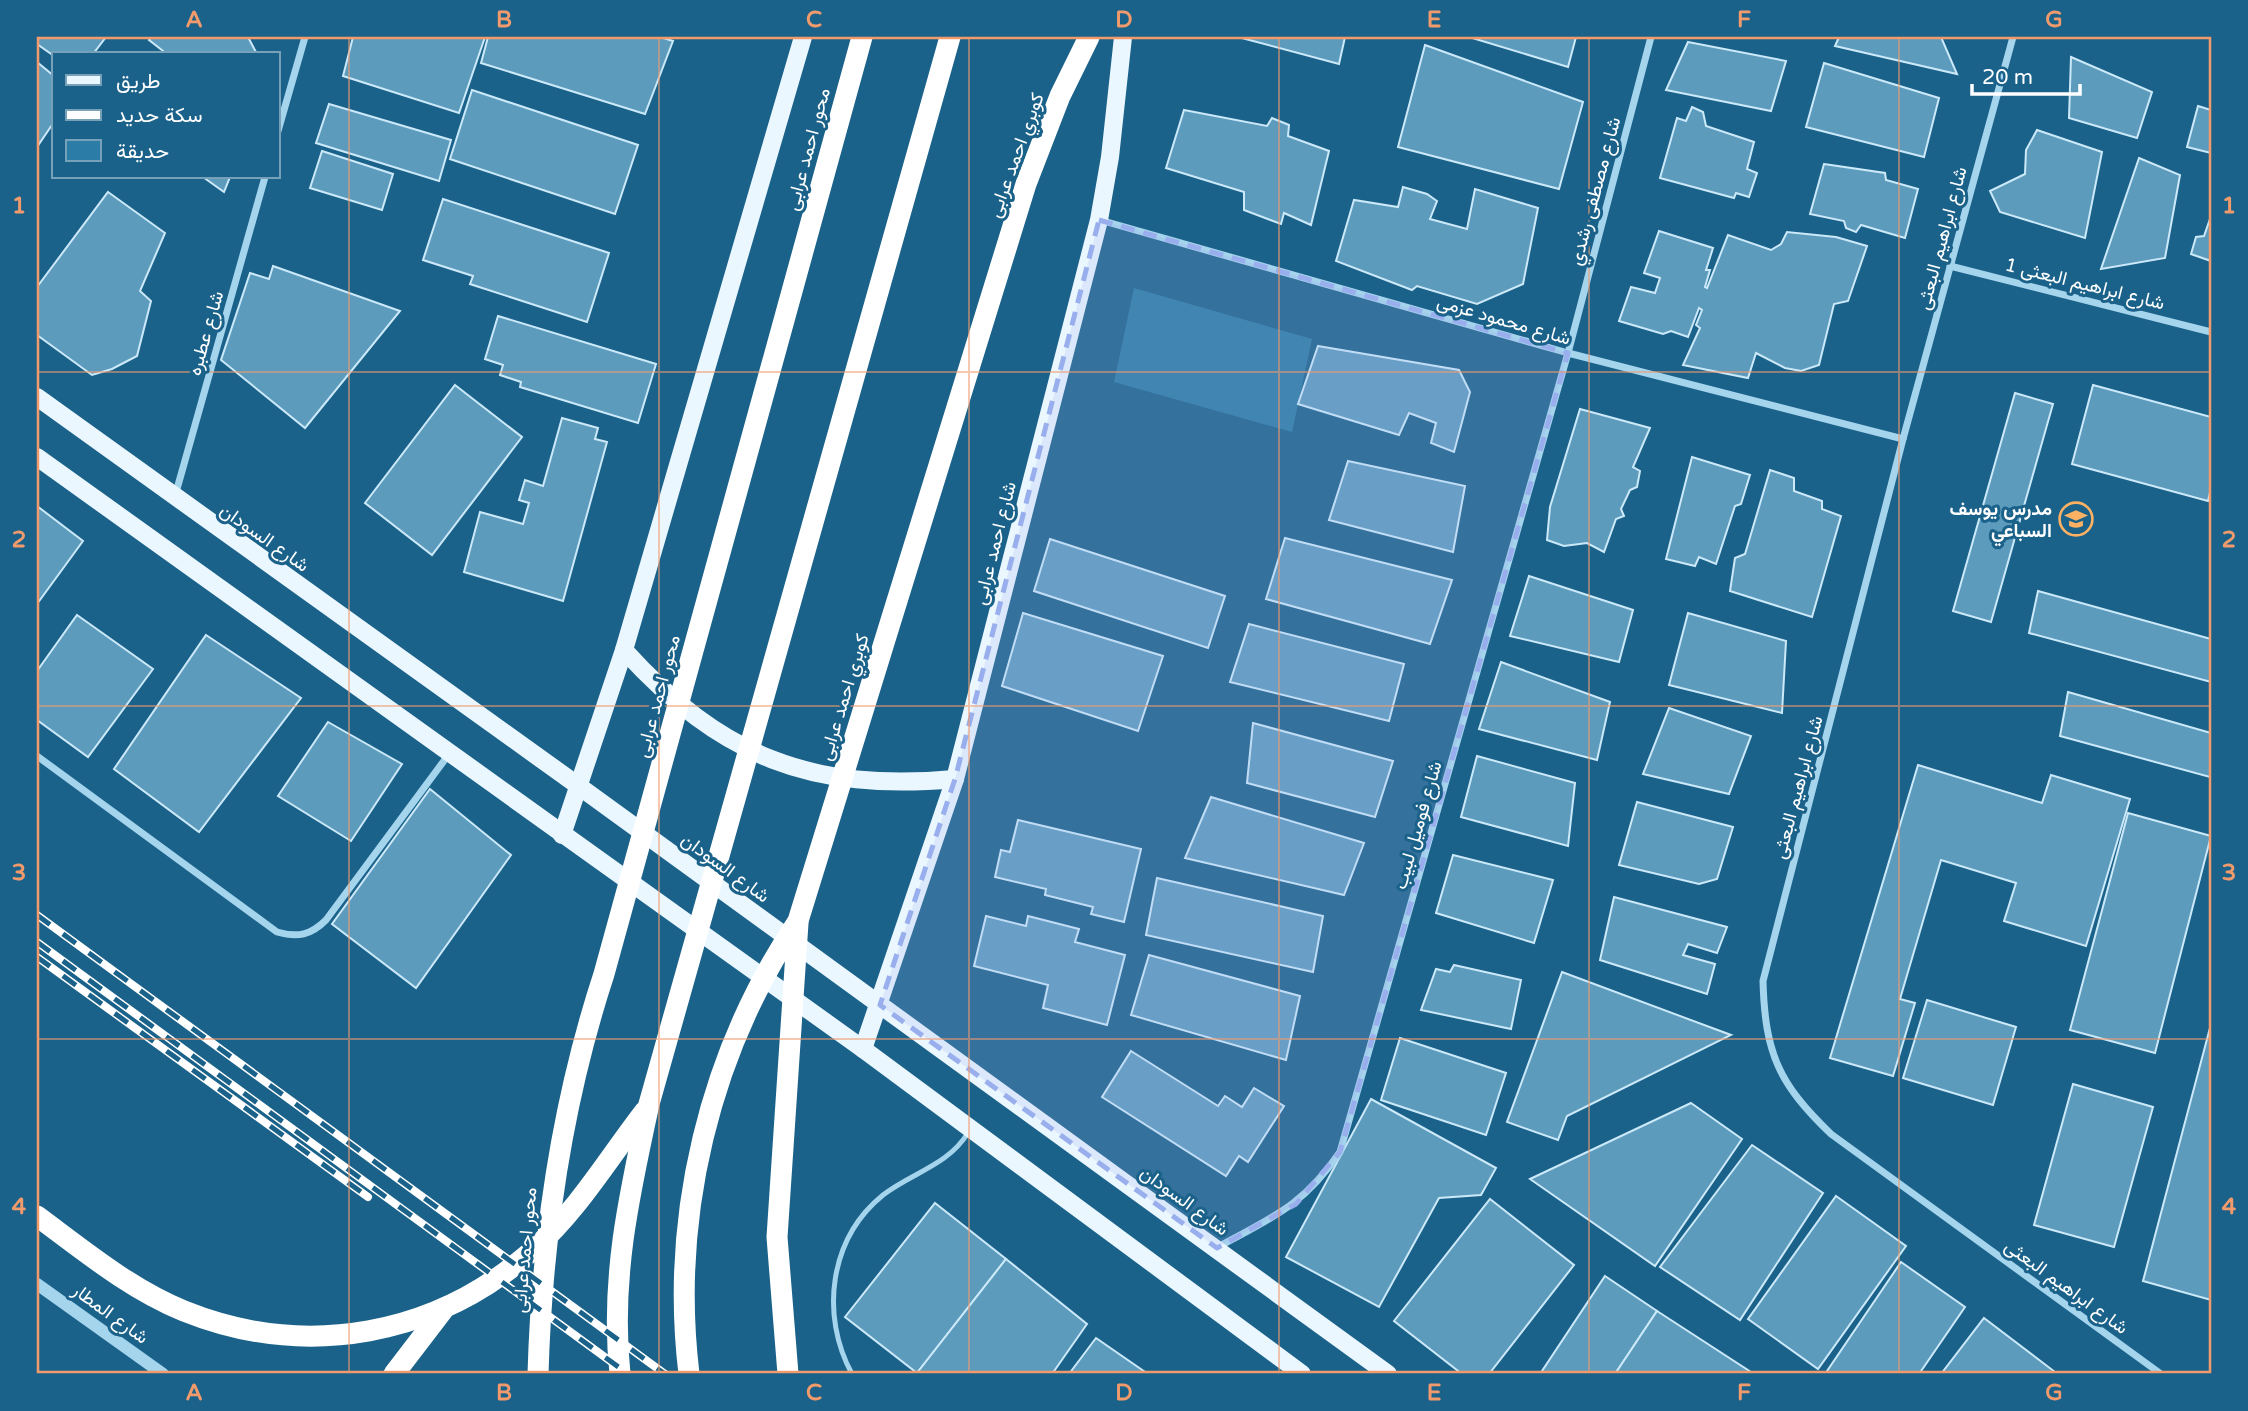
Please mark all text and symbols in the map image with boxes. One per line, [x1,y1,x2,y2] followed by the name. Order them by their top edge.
[185,6,203,34] text: A
[496,6,512,34] text: B
[806,6,822,34] text: C
[1115,6,1133,34] text: D
[1427,6,1441,34] text: E
[1737,6,1751,34] text: F
[2045,6,2063,34] text: G
[52,52,280,178] legend
[1972,52,2080,96] scale bar
[1982,65,2033,90] text: 20 m
[116,69,161,94] text: طريق
[781,86,835,213] street label: محور احمد عرابى
[983,90,1052,222] street label: كوبري احمد عرابى
[116,103,203,128] text: سكة حديد
[1565,115,1629,269] street label: شارع مصطفى رشدي
[116,139,169,164] text: حديقة
[1912,164,1973,312] street label: شارع ابراهيم البعثى
[12,192,26,220] text: 1
[2222,192,2236,220] text: 1
[2002,253,2167,315] street label: شارع ابراهيم البعثى 1
[183,288,230,378] street label: شارع عطبره
[1434,290,1573,351] street label: شارع محمود عزمى
[969,479,1022,607] street label: شارع احمد عرابى
[1949,498,2052,547] place label: مدرس يوسف السباعي
[215,499,313,577] street label: شارع السودان
[2057,500,2095,538] school or university icon: مدرس يوسف السباعي
[12,526,26,554] text: 2
[2222,526,2236,554] text: 2
[814,631,877,764] street label: كوبري احمد عرابى
[631,633,685,760] street label: محور احمد عرابى
[1768,713,1829,861] street label: شارع ابراهيم البعثى
[1389,759,1448,892] street label: شارع فوميل لبيب
[676,828,774,908] street label: شارع السودان
[12,859,26,887] text: 3
[2222,859,2236,887] text: 3
[1135,1161,1233,1241] street label: شارع السودان
[509,1186,541,1314] street label: محور احمد عرابى
[12,1193,27,1221] text: 4
[2222,1193,2237,1221] text: 4
[2000,1235,2132,1340] street label: شارع ابراهيم البعثى
[67,1278,153,1349] street label: شارع المطار
[185,1379,203,1407] text: A
[496,1379,512,1407] text: B
[806,1379,822,1407] text: C
[1115,1379,1133,1407] text: D
[1427,1379,1441,1407] text: E
[1737,1379,1751,1407] text: F
[2045,1379,2063,1407] text: G

